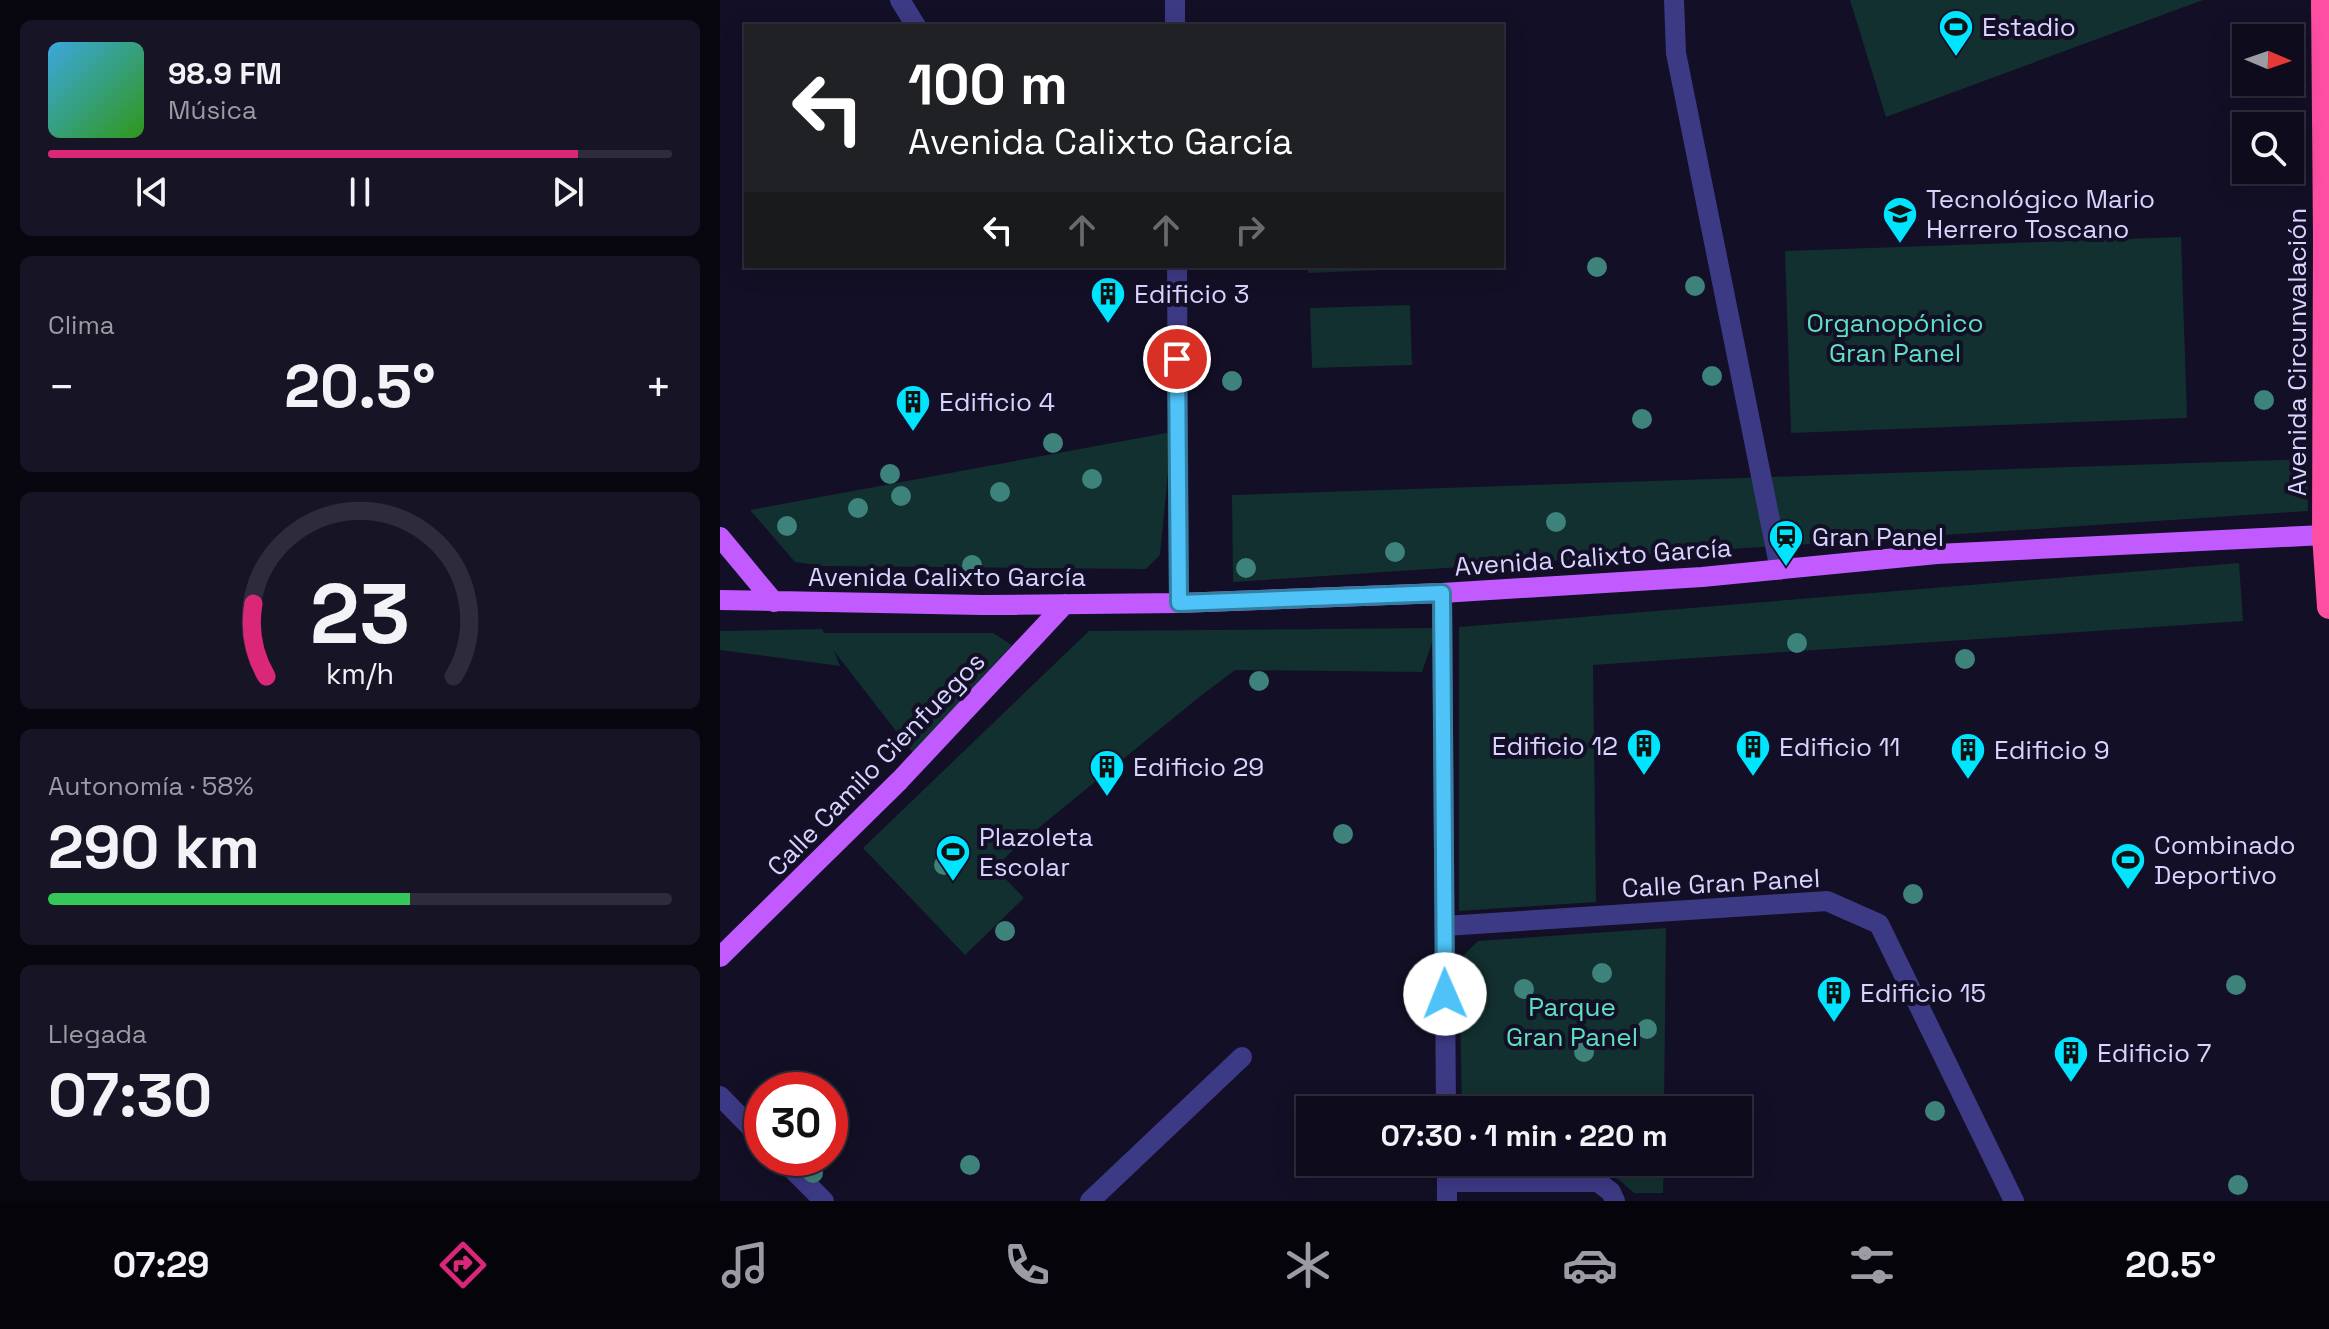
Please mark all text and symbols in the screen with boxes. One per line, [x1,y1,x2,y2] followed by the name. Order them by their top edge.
[1937,8,1975,58] sports icon: Estadio
[1982,10,2076,44] place label: Estadio
[2232,24,2304,96] north arrow
[2232,24,2304,184] map controls
[908,49,1068,120] text: 100 m
[168,54,282,93] text: 98.9 FM
[776,56,880,160] icon: left
[168,93,257,127] text: Música
[2232,112,2304,184] button: search
[908,119,1293,165] text: Avenida Calixto García
[130,170,174,214] icon: previous
[338,170,382,214] icon: pause
[546,170,590,214] icon: next
[1926,182,2155,246] place label: Tecnológico Mario Herrero Toscano
[1881,195,1919,245] school or university icon: Tecnológico Mario Herrero Toscano
[976,208,1020,252] icon: left
[1060,208,1104,252] icon: ahead
[1144,208,1188,252] icon: ahead
[1228,208,1272,252] icon: right
[2280,208,2314,496] street label: Avenida Circunvalación
[1089,275,1127,325] building icon: Edificio 3
[1134,277,1249,311] place label: Edificio 3
[1806,306,1984,370] park label: Organopónico Gran Panel
[48,308,115,342] text: Clima
[1143,325,1211,393] pin
[1155,337,1199,381] icon: arrive
[284,348,436,425] text: 20.5°
[48,359,75,415] text: −
[645,359,672,415] text: +
[894,383,932,433] building icon: Edificio 4
[939,385,1055,419] place label: Edificio 4
[1767,518,1805,568] station icon: Gran Panel
[1812,520,1944,554] place label: Gran Panel
[1453,530,1733,584] street label: Avenida Calixto García
[310,560,410,666] text: 23
[808,560,1086,594] street label: Avenida Calixto García
[760,645,992,883] street label: Calle Camilo Cienfuegos
[326,656,394,692] text: km/h
[1625,727,1663,777] building icon: Edificio 12
[1734,728,1772,778] building icon: Edificio 11
[1492,729,1618,763] place label: Edificio 12
[1779,730,1900,764] place label: Edificio 11
[1949,731,1987,781] building icon: Edificio 9
[1994,733,2110,767] place label: Edificio 9
[1088,748,1126,798] building icon: Edificio 29
[1133,750,1264,784] place label: Edificio 29
[48,769,254,803] text: Autonomía · 58%
[48,809,260,886] text: 290 km
[979,820,1093,884] place label: Plazoleta Escolar
[2154,828,2296,892] place label: Combinado Deportivo
[934,833,972,883] sports icon: Plazoleta Escolar
[2109,841,2147,891] sports icon: Combinado Deportivo
[1621,861,1821,905] street label: Calle Gran Panel
[1403,952,1487,1036] position arrow
[1815,974,1853,1024] building icon: Edificio 15
[1860,976,1986,1010] place label: Edificio 15
[1506,990,1638,1054] park label: Parque Gran Panel
[48,1017,147,1051] text: Llegada
[2052,1034,2090,1084] building icon: Edificio 7
[2097,1036,2211,1070] place label: Edificio 7
[48,1057,212,1134] text: 07:30
[744,1072,848,1176] speed limit sign: 30
[1380,1116,1668,1155] text: 07:30 · 1 min · 220 m
[435,1237,491,1293] icon: directions
[717,1237,773,1293] icon: music
[999,1237,1055,1293] icon: phone
[1280,1237,1336,1293] icon: climate
[1562,1237,1618,1293] icon: car
[1844,1237,1900,1293] icon: filters
[113,1242,210,1288] text: 07:29
[2125,1242,2216,1288] text: 20.5°

